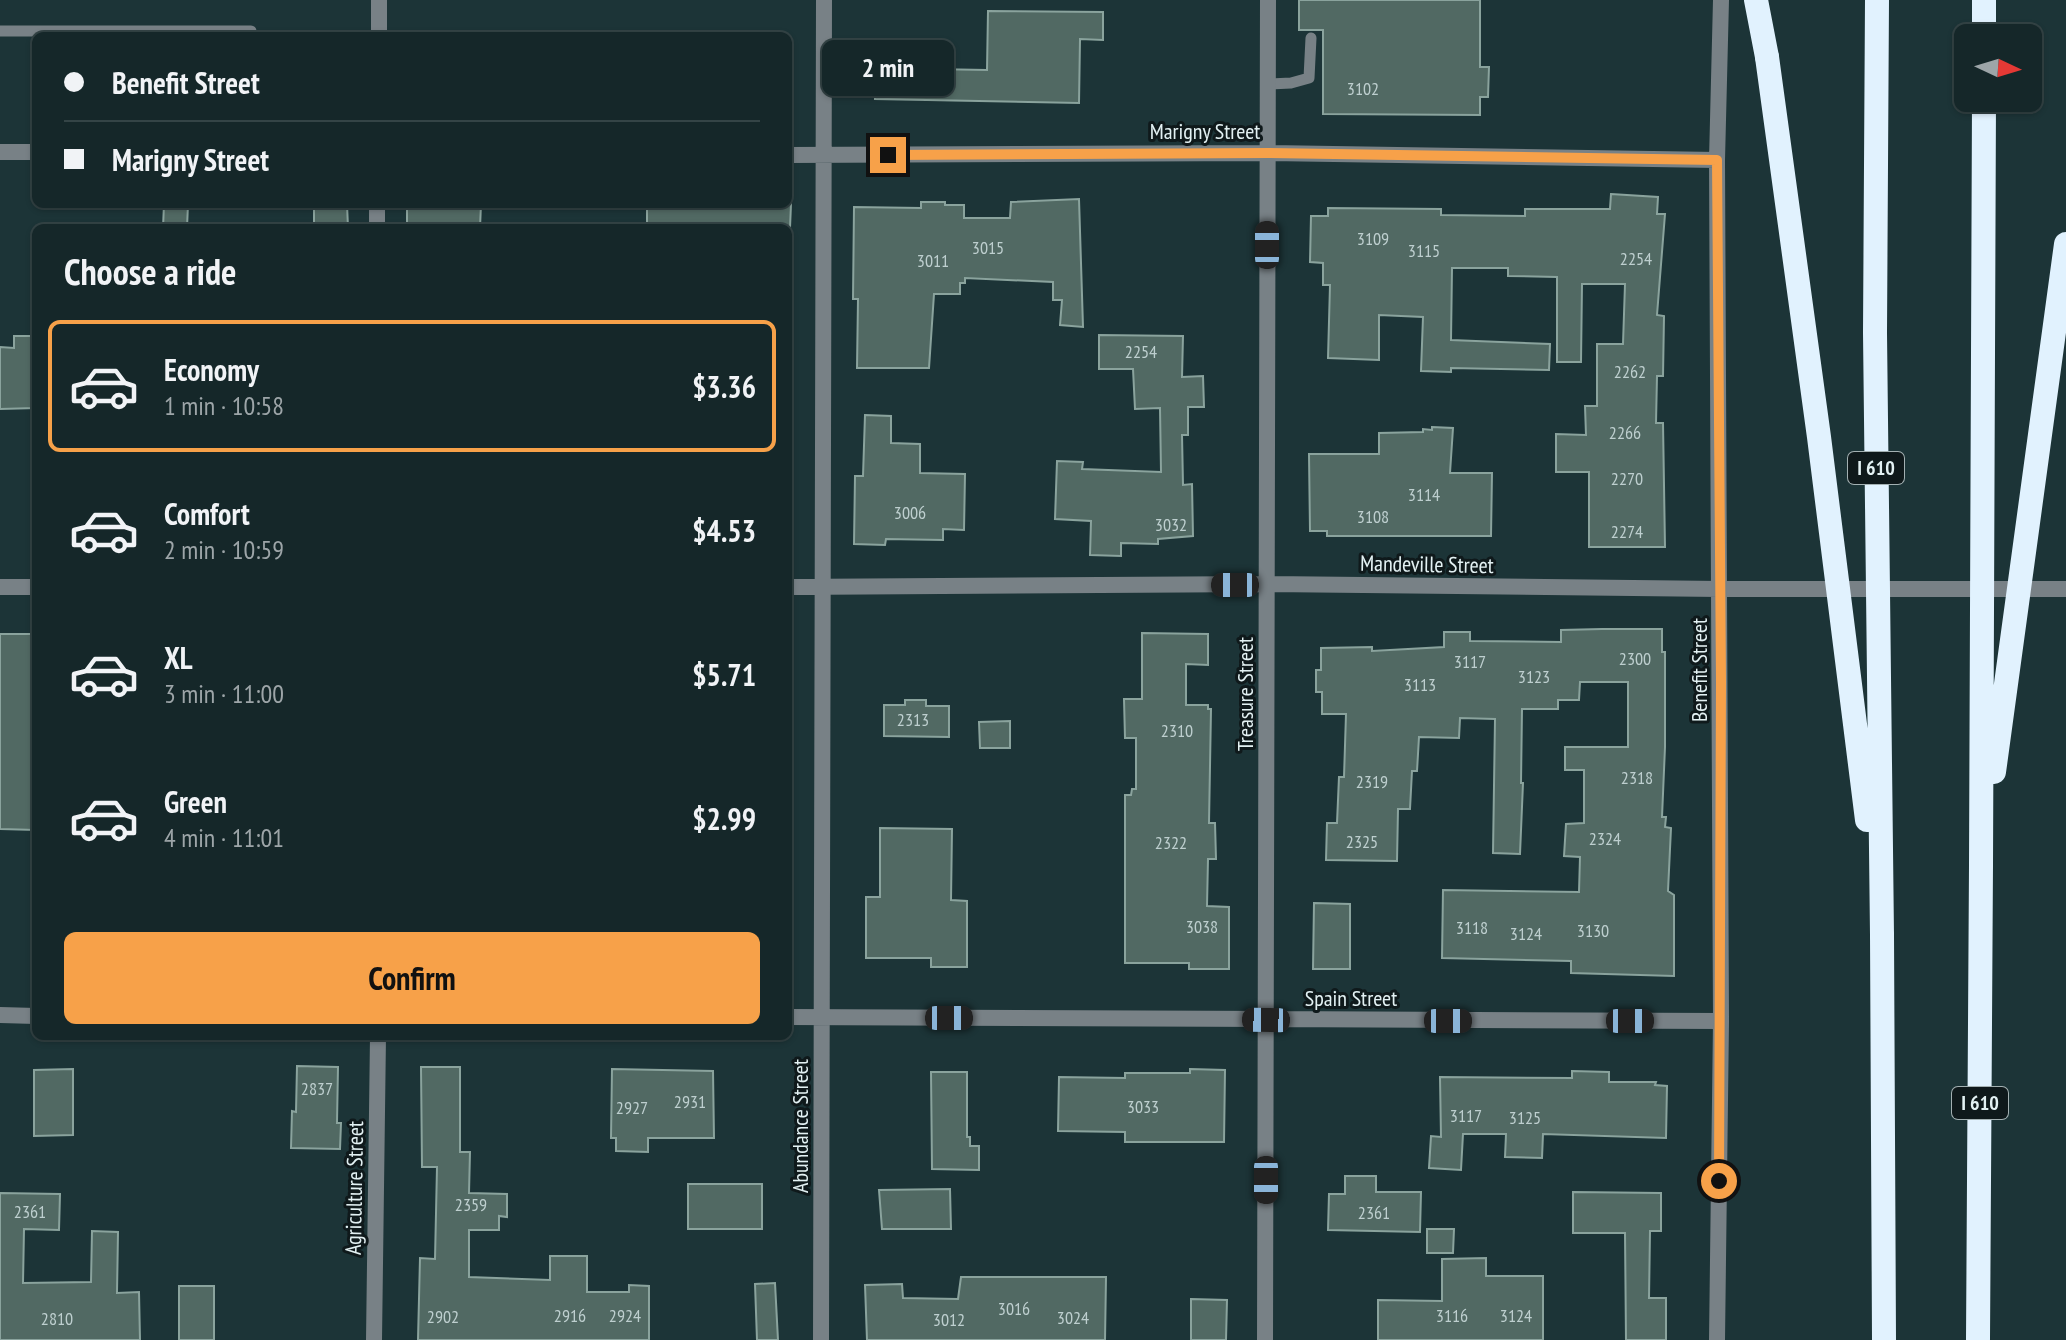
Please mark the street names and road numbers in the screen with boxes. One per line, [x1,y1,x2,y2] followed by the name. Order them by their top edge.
[1150,117,1260,145] street label: Marigny Street
[1848,452,1904,484] road number: I 610
[1360,549,1494,579] street label: Mandeville Street
[1685,618,1713,722] street label: Benefit Street
[1231,637,1259,751] street label: Treasure Street
[1305,984,1397,1012] street label: Spain Street
[786,1059,814,1193] street label: Abundance Street
[1952,1087,2008,1119] road number: I 610
[339,1121,369,1255] street label: Agriculture Street

